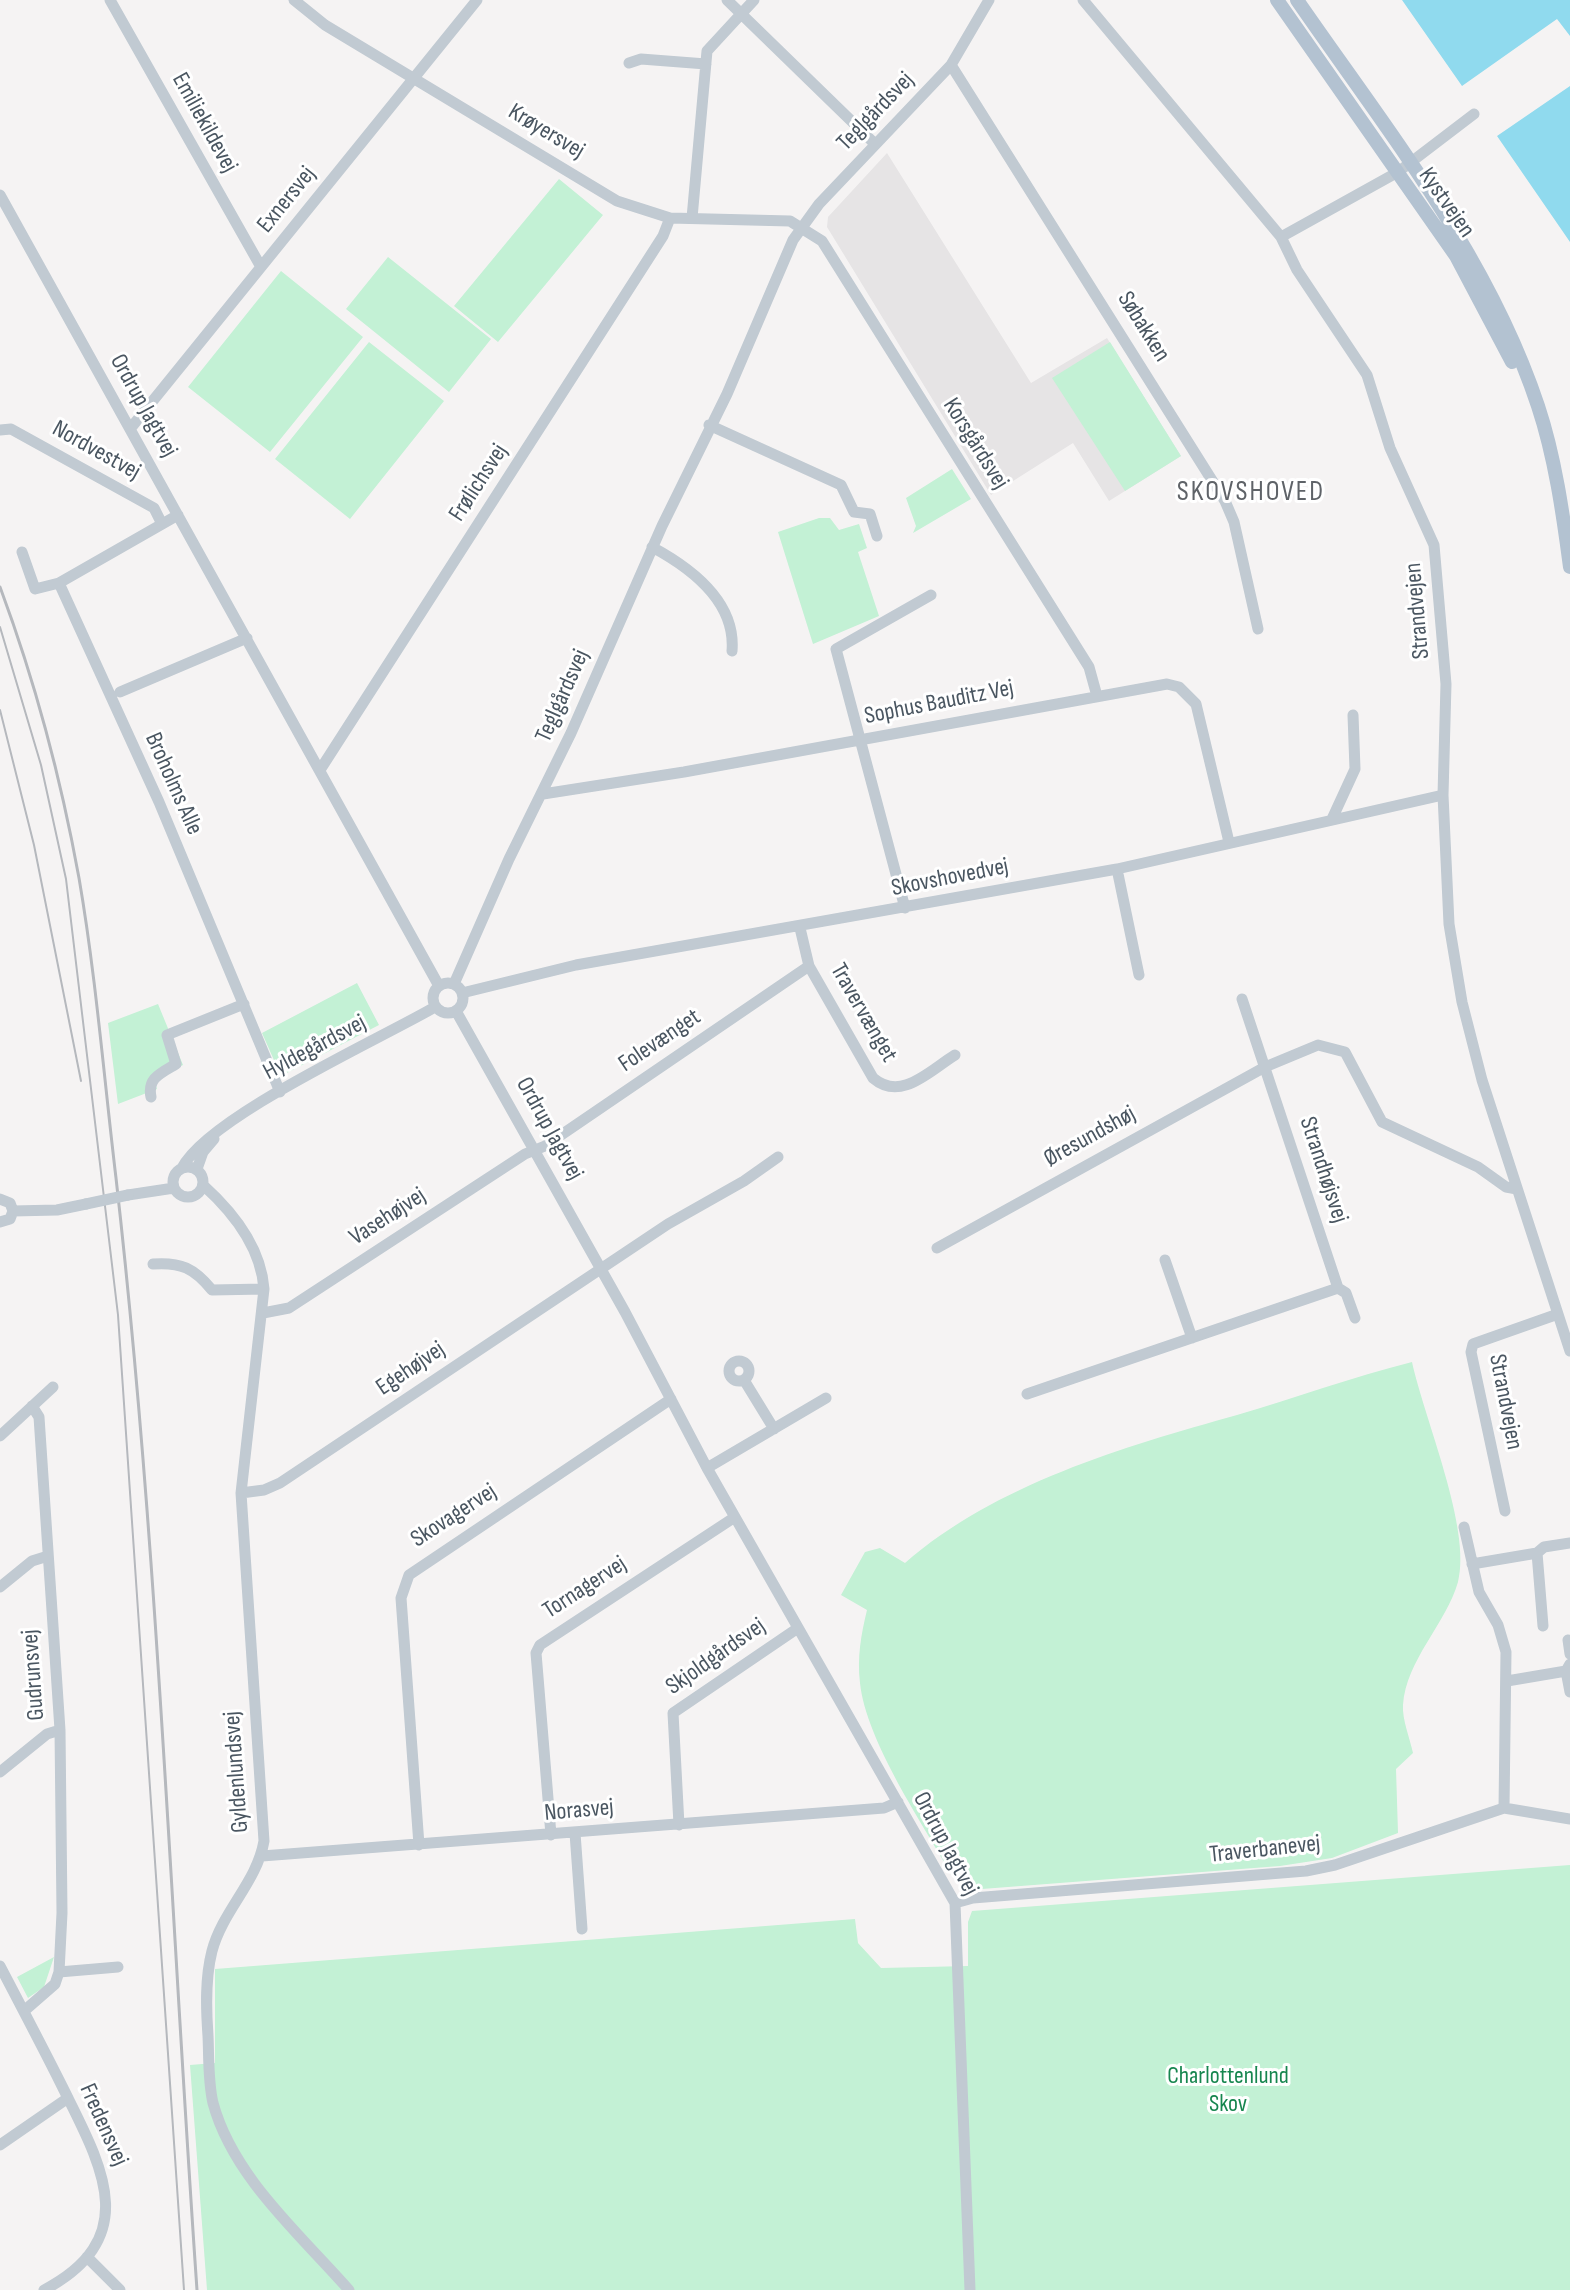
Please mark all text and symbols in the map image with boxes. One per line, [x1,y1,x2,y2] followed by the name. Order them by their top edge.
[831,67,921,157] street label: Teglgårdsvej
[165,68,243,178] street label: Emiliekildevej
[503,98,589,166] street label: Krøyersvej
[252,161,322,239] street label: Exnersvej
[1412,163,1480,243] street label: Kystvejen
[1110,287,1176,367] street label: Søbakken
[103,350,183,462] street label: Ordrup Jagtvej
[936,393,1014,495] street label: Korsgårdsvej
[47,415,145,487] street label: Nordvestvej
[443,439,515,527] street label: Frølichsvej
[1177,476,1325,510] district label: SKOVSHOVED
[1399,562,1437,660] street label: Strandvejen
[530,645,596,747] street label: Teglgårdsvej
[862,674,1016,732] street label: Sophus Bauditz Vej
[138,728,208,840] street label: Broholms Alle
[889,853,1011,903] street label: Skovshovedvej
[823,958,903,1068] street label: Travervænget
[614,1003,706,1079] street label: Folevænget
[259,1009,371,1087] street label: Hyldegårdsvej
[509,1073,589,1185] street label: Ordrup Jagtvej
[1039,1100,1141,1174] street label: Øresundshøj
[1292,1113,1354,1227] street label: Strandhøjsvej
[344,1182,432,1252] street label: Vasehøjvej
[371,1336,451,1402] street label: Egehøjvej
[1482,1352,1528,1452] street label: Strandvejen
[406,1478,502,1554] street label: Skovagervej
[538,1550,632,1626] street label: Tornagervej
[661,1612,771,1702] street label: Skjoldgårdsvej
[16,1629,52,1721] street label: Gudrunsvej
[218,1710,256,1834] street label: Gyldenlundsvej
[906,1787,984,1901] street label: Ordrup Jagtvej
[543,1794,615,1828] street label: Norasvej
[1208,1830,1322,1870] street label: Traverbanevej
[1167,2063,1289,2119] park label: Charlottenlund Skov
[72,2080,134,2170] street label: Fredensvej

